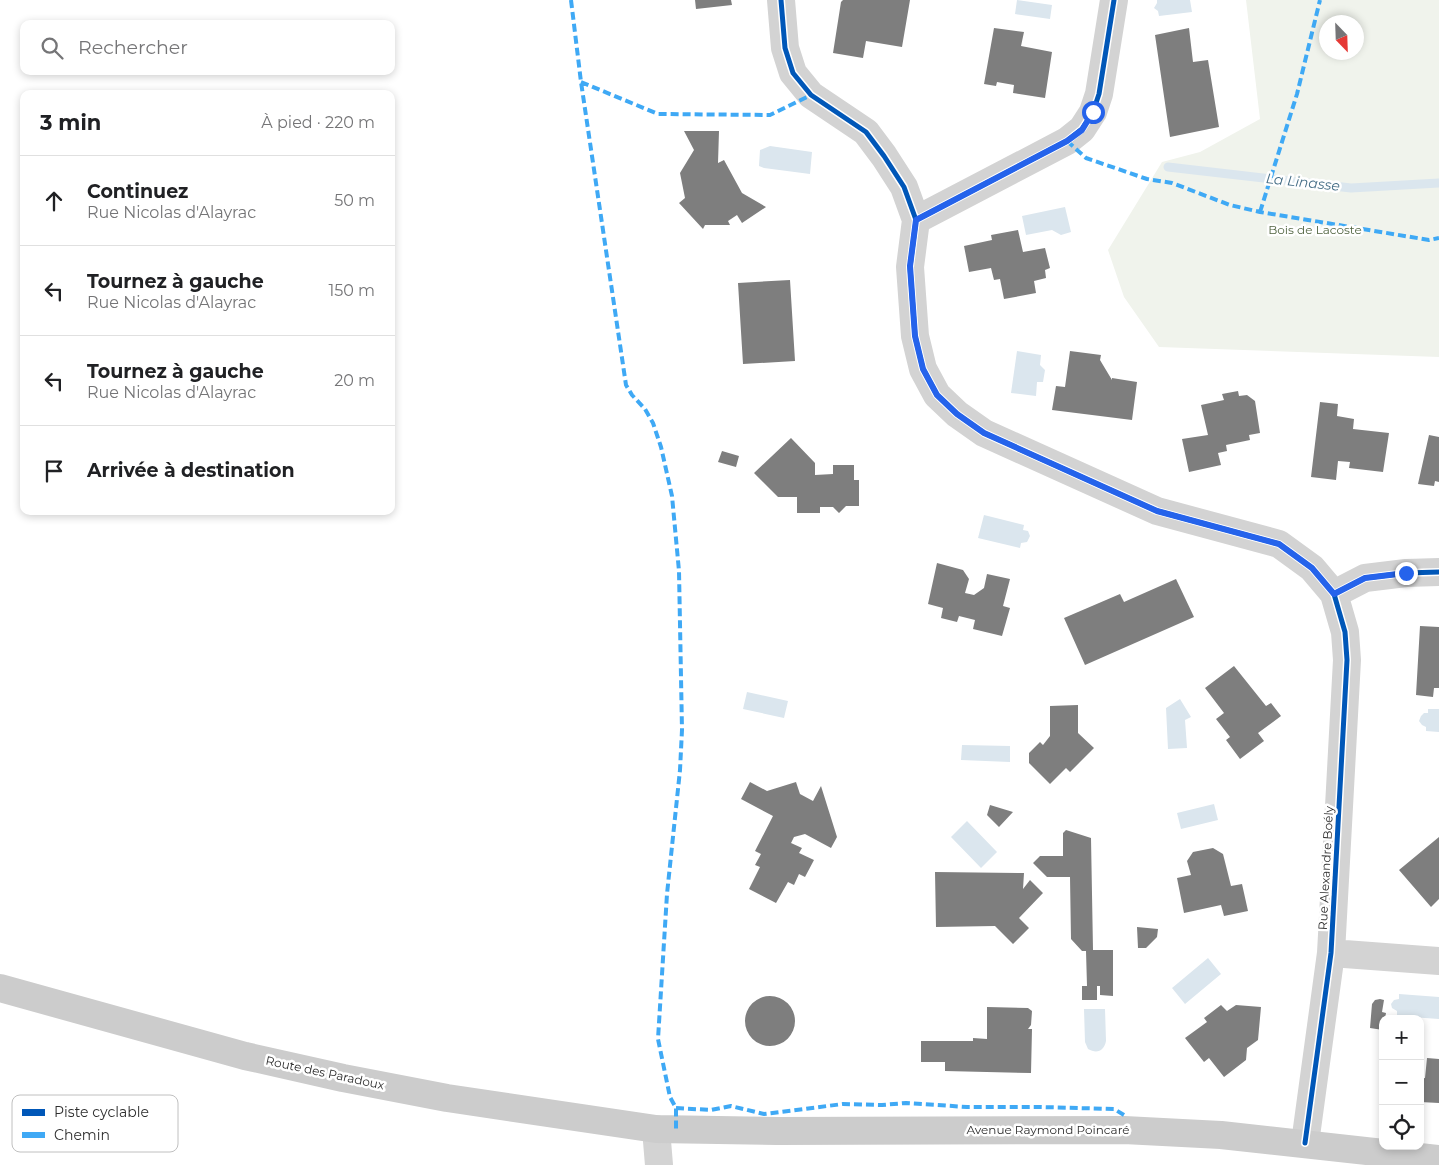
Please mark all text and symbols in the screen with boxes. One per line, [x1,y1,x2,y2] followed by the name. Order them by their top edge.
[1319,15,1364,60] north arrow
[20,20,395,75] search box
[38,34,66,62] icon: search
[78,36,188,59] text: Rechercher
[1082,101,1105,124] route start
[40,110,101,135] text: 3 min
[261,113,375,132] text: À pied · 220 m
[1265,169,1341,195] water label: La Linasse
[87,180,188,203] text: Continuez
[40,187,68,215] icon: ahead
[334,191,375,210] text: 50 m
[87,203,256,222] text: Rue Nicolas d'Alayrac
[1268,222,1362,237] park label: Bois de Lacoste
[87,270,264,293] text: Tournez à gauche
[40,277,68,305] icon: left
[328,281,375,300] text: 150 m
[87,293,256,312] text: Rue Nicolas d'Alayrac
[87,360,264,383] text: Tournez à gauche
[40,367,68,395] icon: left
[334,371,375,390] text: 20 m
[87,383,256,402] text: Rue Nicolas d'Alayrac
[40,457,68,485] icon: arrive
[87,459,295,482] text: Arrivée à destination
[1395,562,1418,585] route end
[1315,805,1336,930] street label: Rue Alexandre Boély
[1379,1015,1424,1150] map controls
[1379,1015,1424,1060] button: +
[264,1053,386,1093] street label: Route des Paradoux
[1379,1060,1424,1105] button: −
[12,1095,178,1152] legend
[54,1103,149,1121] text: Piste cyclable
[1379,1105,1424,1150] button: locate
[966,1122,1130,1137] street label: Avenue Raymond Poincaré
[54,1126,110,1144] text: Chemin

